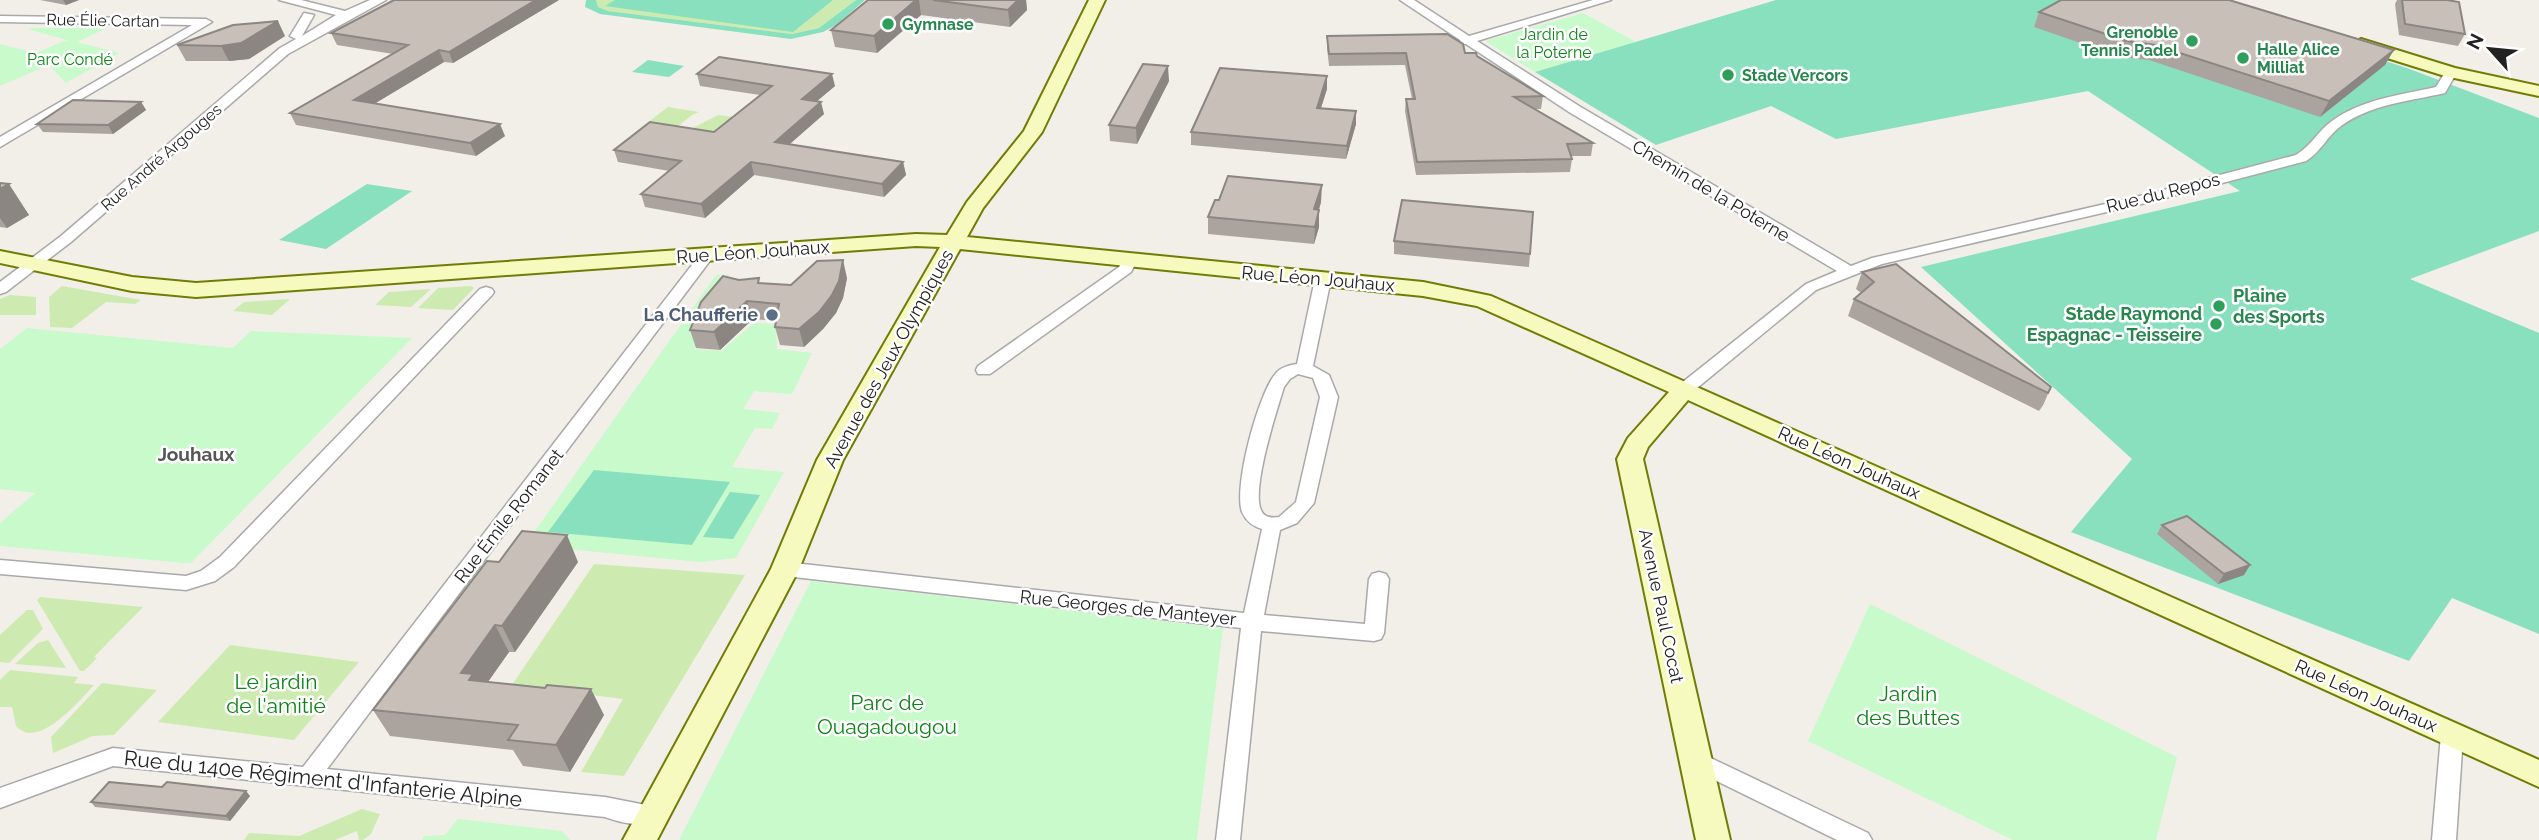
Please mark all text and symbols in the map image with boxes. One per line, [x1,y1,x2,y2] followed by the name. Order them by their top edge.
[46,9,160,31] street label: Rue Élie Cartan
[2455,14,2525,84] north arrow
[902,15,974,34] place label: Gymnase
[880,16,896,32] marker: Gymnase
[2081,23,2179,60] place label: Grenoble Tennis Padel
[1516,25,1592,62] park label: Jardin de la Poterne
[2462,30,2488,53] text: N
[2184,33,2200,49] marker: Grenoble Tennis Padel
[2257,40,2340,77] place label: Halle Alice Milliat
[27,50,113,69] park label: Parc Condé
[2235,50,2251,66] marker: Halle Alice Milliat
[1742,66,1848,85] place label: Stade Vercors
[1720,67,1736,83] marker: Stade Vercors
[97,100,226,215] street label: Rue André Argouges
[1629,135,1794,246] street label: Chemin de la Poterne
[2104,168,2222,217] street label: Rue du Repos
[676,236,830,267] street label: Rue Léon Jouhaux
[820,246,958,472] street label: Avenue des Jeux Olympiques
[1241,261,1395,296] street label: Rue Léon Jouhaux
[2233,285,2325,327] place label: Plaine des Sports
[2211,298,2227,314] marker: Plaine des Sports
[2027,303,2202,345] place label: Stade Raymond Espagnac - Teisseire
[644,304,758,325] place label: La Chaufferie
[764,307,780,323] marker: La Chaufferie
[2208,316,2224,332] marker: Stade Raymond Espagnac - Teisseire
[1775,422,1924,503] street label: Rue Léon Jouhaux
[158,443,235,465] district label: Jouhaux
[449,444,567,587] street label: Rue Émile Romanet
[1635,527,1688,685] street label: Avenue Paul Cocat
[1019,586,1238,629] street label: Rue Georges de Manteyer
[2292,655,2441,736] street label: Rue Léon Jouhaux
[226,669,326,718] park label: Le jardin de l'amitié
[1856,681,1960,730] park label: Jardin des Buttes
[817,690,957,739] park label: Parc de Ouagadougou
[123,745,523,812] street label: Rue du 140e Régiment d'Infanterie Alpine

